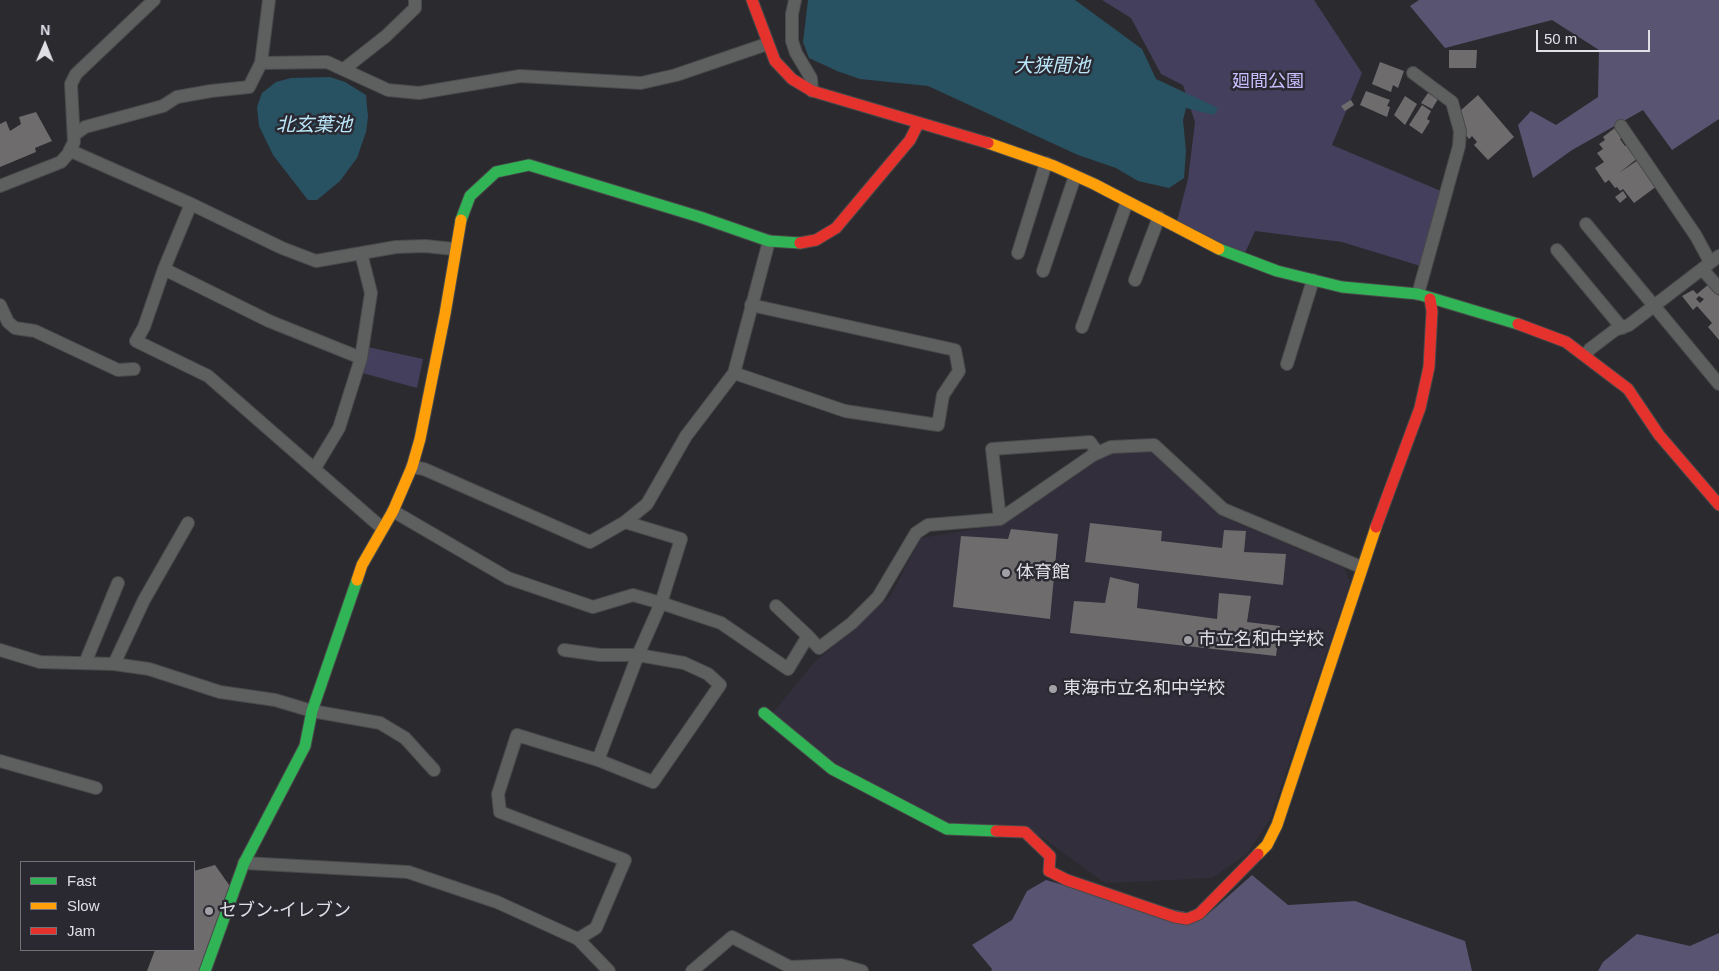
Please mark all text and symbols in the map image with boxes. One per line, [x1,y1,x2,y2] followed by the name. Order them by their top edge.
[20,20,70,70] north arrow
[1539,20,1653,52] scale bar
[40,22,50,38] text: N
[1544,30,1577,47] text: 50 m
[1014,56,1090,78] water label: 大狭間池
[1232,71,1304,93] park label: 廻間公園
[276,115,352,137] water label: 北玄葉池
[1016,562,1070,584] place label: 体育館
[1000,567,1012,579] marker: 体育館
[1198,629,1324,651] place label: 市立名和中学校
[1182,634,1194,646] marker: 市立名和中学校
[1063,678,1225,700] place label: 東海市立名和中学校
[1047,683,1059,695] marker: 東海市立名和中学校
[20,861,195,951] legend
[67,872,96,889] text: Fast
[67,897,100,914] text: Slow
[219,900,351,922] place label: セブン-イレブン
[203,905,215,917] marker: セブン-イレブン
[67,922,95,939] text: Jam

